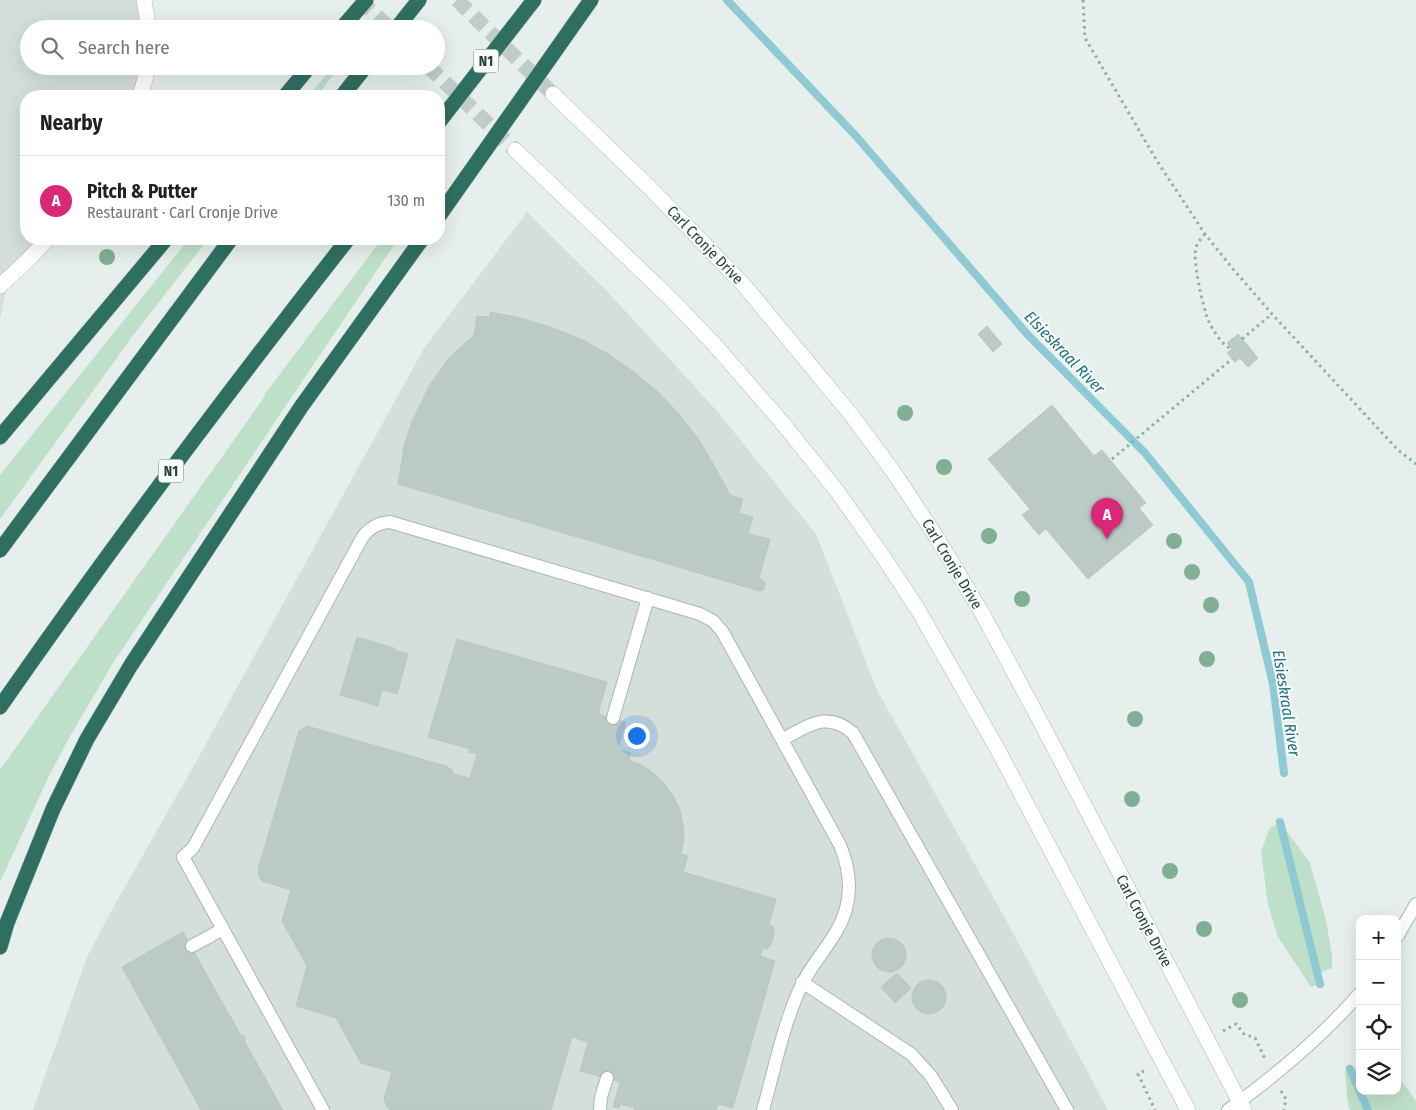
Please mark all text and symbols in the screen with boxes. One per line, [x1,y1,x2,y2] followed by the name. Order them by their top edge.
[20,20,445,75] search box
[38,34,66,62] icon: search
[78,36,170,59] text: Search here
[474,49,498,72] road number: N1
[40,110,102,136] text: Nearby
[87,180,197,203] text: Pitch & Putter
[52,191,60,210] text: A
[387,191,425,210] text: 130 m
[663,202,747,288] street label: Carl Cronje Drive
[87,203,278,222] text: Restaurant · Carl Cronje Drive
[1021,307,1109,398] water label: Elsieskraal River
[158,460,184,482] road number: N1
[1091,498,1123,539] pin: A
[918,516,986,612] street label: Carl Cronje Drive
[1269,649,1304,758] water label: Elsieskraal River
[624,723,650,749] your location
[1112,872,1176,970] street label: Carl Cronje Drive
[1356,915,1401,1095] map controls
[1356,915,1401,960] button: +
[1356,960,1401,1005] button: −
[1356,1005,1401,1050] button: locate
[1356,1050,1401,1095] button: layers

